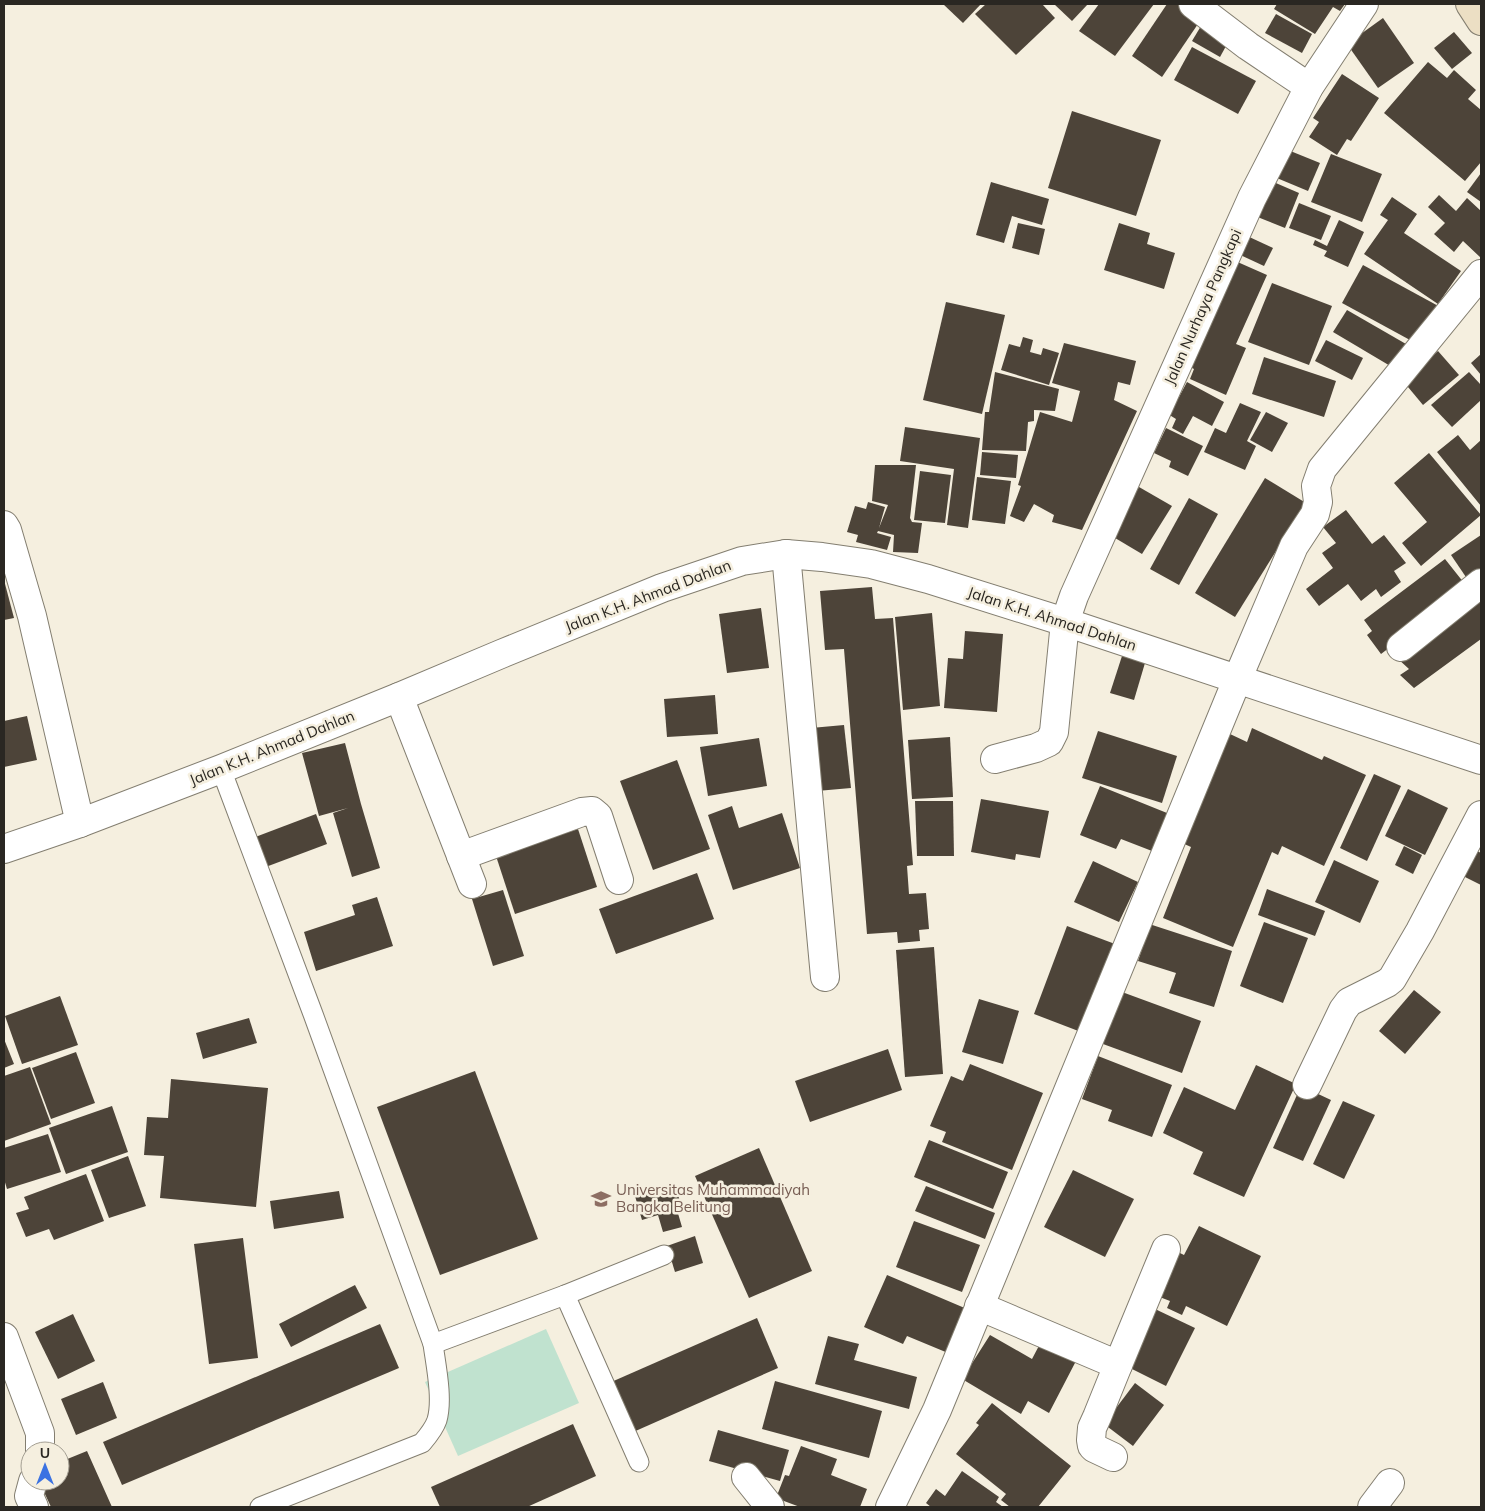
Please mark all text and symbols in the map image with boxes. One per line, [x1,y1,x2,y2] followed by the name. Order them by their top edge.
[1160,226,1245,388] street label: Jalan Nurhaya Pangkapi
[562,555,734,636] street label: Jalan K.H. Ahmad Dahlan
[965,582,1139,655] street label: Jalan K.H. Ahmad Dahlan
[186,706,357,789] street label: Jalan K.H. Ahmad Dahlan
[616,1180,810,1216] place label: Universitas Muhammadiyah Bangka Belitung
[590,1188,612,1210] school or university icon: Universitas Muhammadiyah Bangka Belitung
[20,1441,70,1491] north arrow
[40,1444,50,1462] text: U

